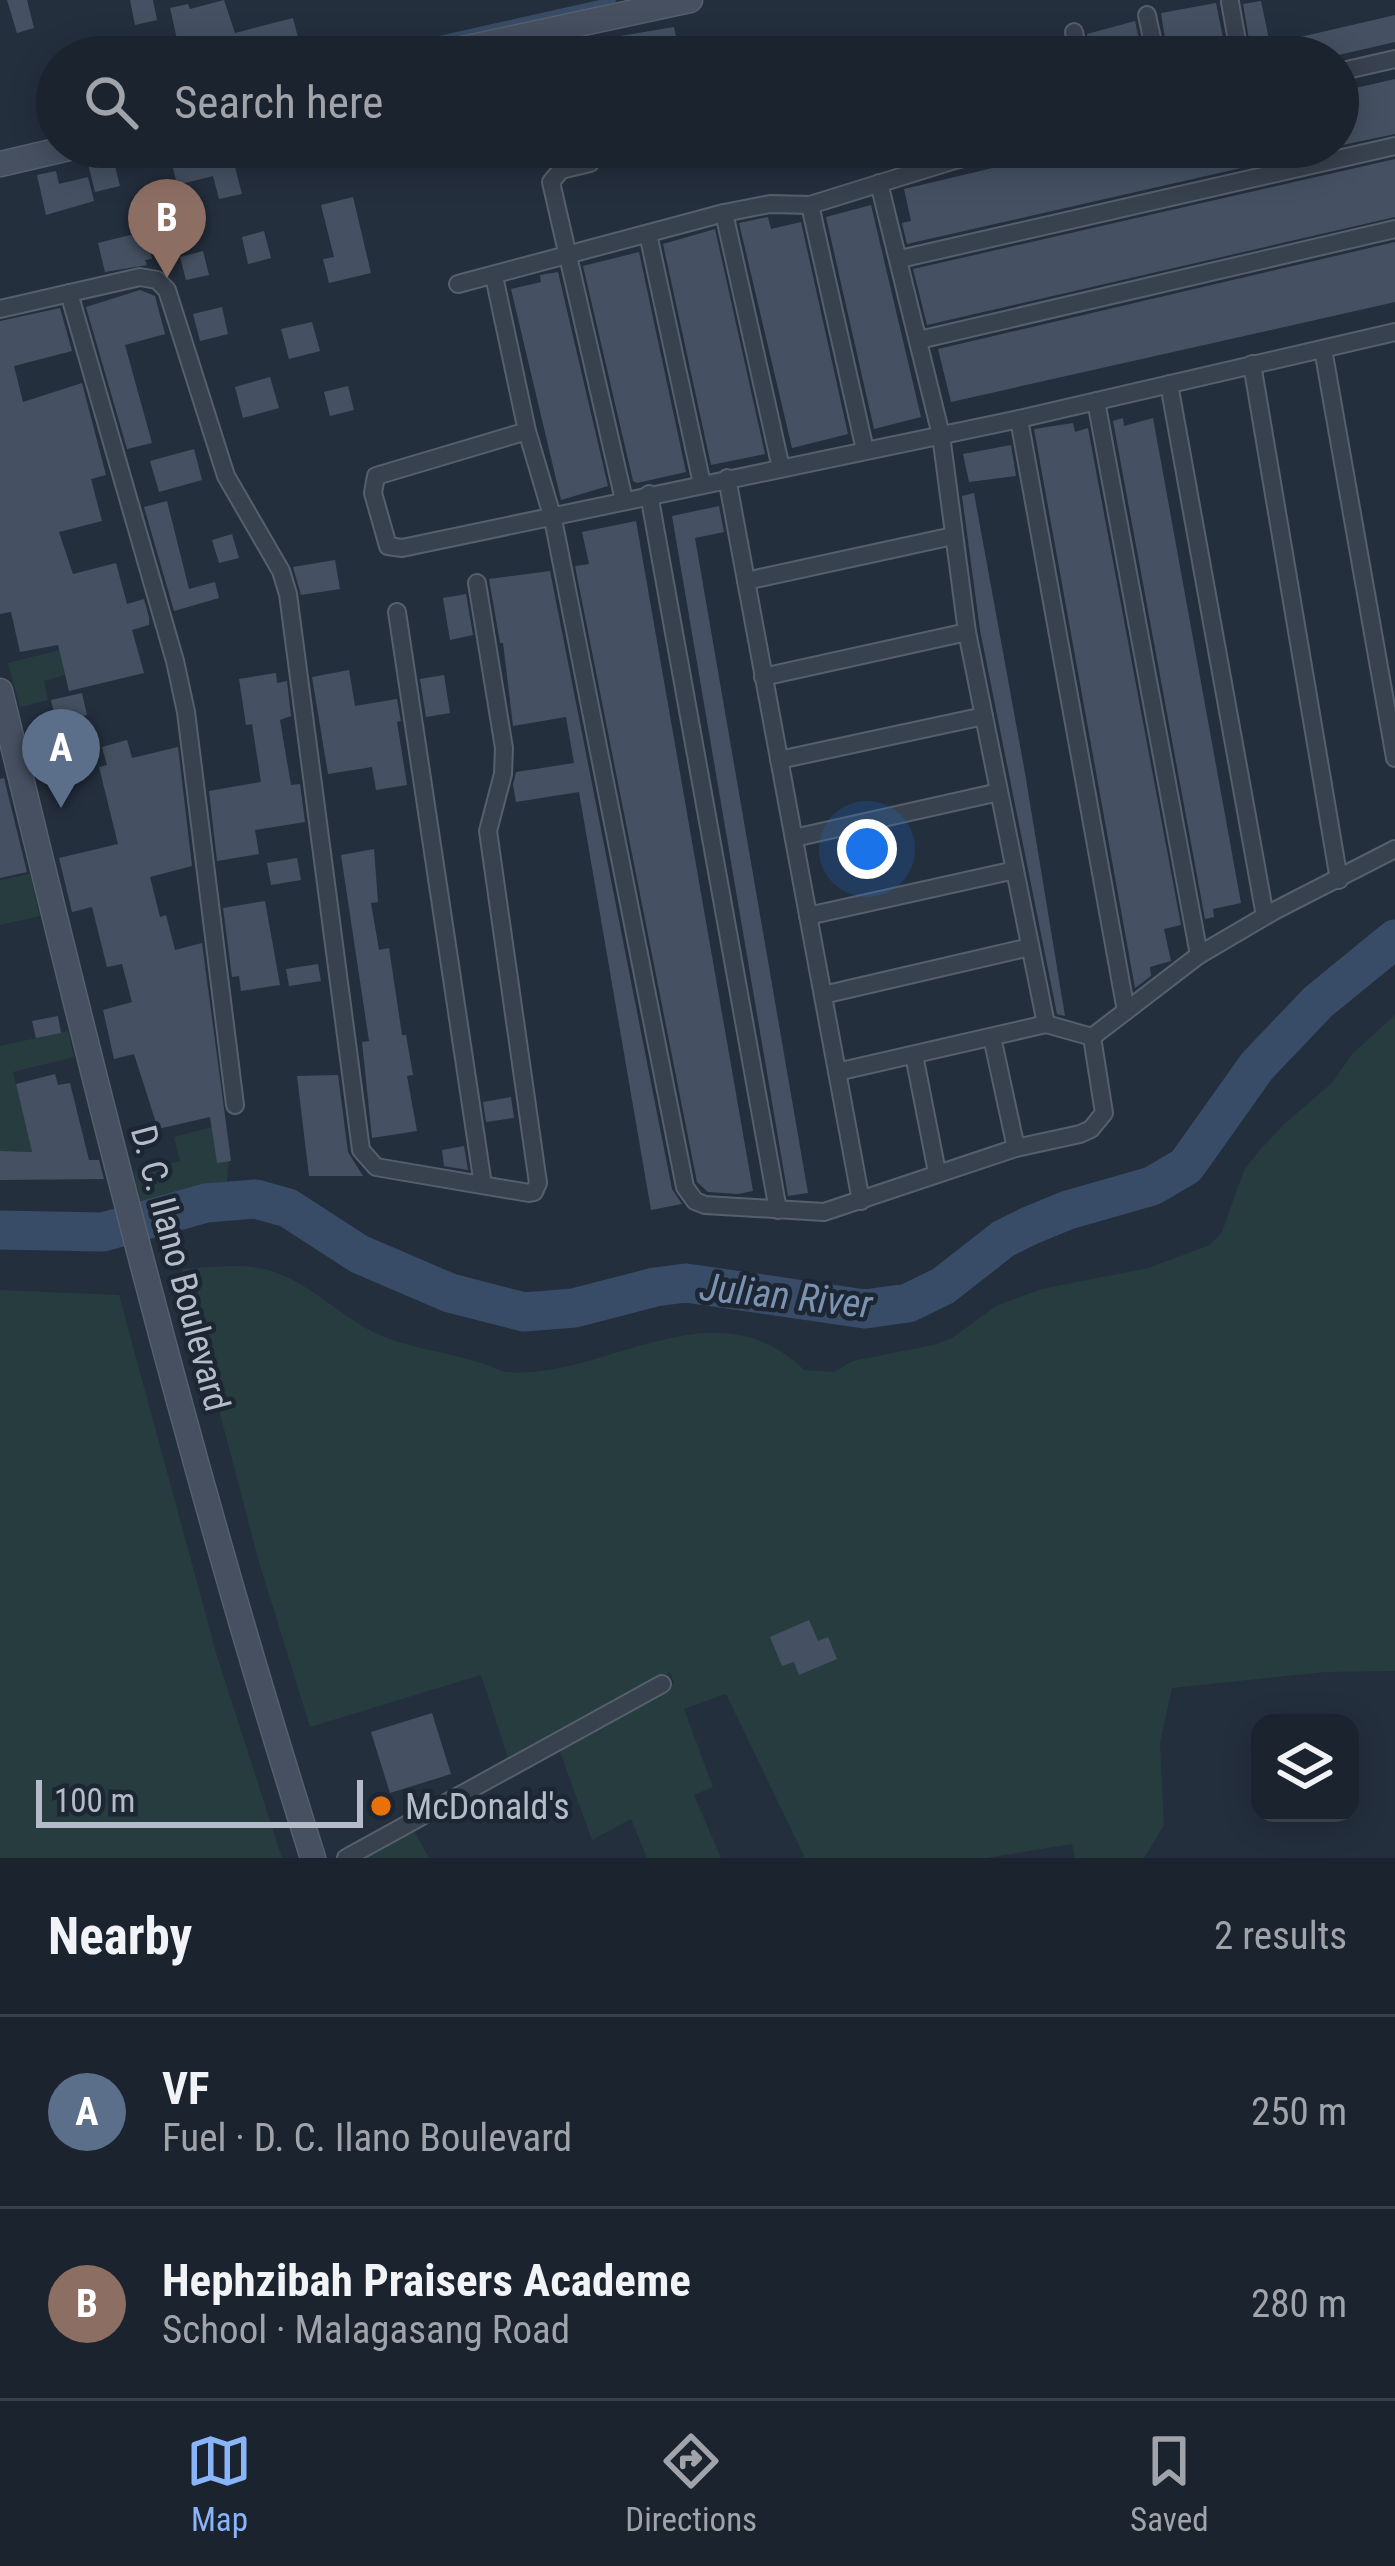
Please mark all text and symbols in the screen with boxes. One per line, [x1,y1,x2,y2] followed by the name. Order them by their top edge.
[36,36,1359,168] search box
[78,69,144,135] icon: search
[174,76,383,129] text: Search here
[128,179,206,278] pin: B
[22,709,100,808] pin: A
[837,819,897,879] your location
[122,1121,238,1416] street label: D. C. Ilano Boulevard
[697,1264,876,1328] water label: Julian River
[1251,1714,1359,1822] map controls
[1251,1714,1359,1822] button: layers
[36,1774,363,1827] scale bar
[54,1781,135,1820] text: 100 m
[405,1786,570,1828] place label: McDonald's
[368,1793,394,1819] marker: McDonald's
[48,1907,192,1966] text: Nearby
[1214,1913,1347,1959] text: 2 results
[162,2062,209,2115] text: VF
[75,2089,99,2135] text: A
[1251,2089,1347,2135] text: 250 m
[162,2115,572,2161] text: Fuel · D. C. Ilano Boulevard
[162,2254,691,2307] text: Hephzibah Praisers Academe
[76,2281,98,2327] text: B
[1251,2281,1347,2327] text: 280 m
[162,2307,570,2353] text: School · Malagasang Road
[186,2428,252,2539] tab: Map
[625,2428,757,2539] tab: Directions
[1130,2428,1209,2539] tab: Saved

